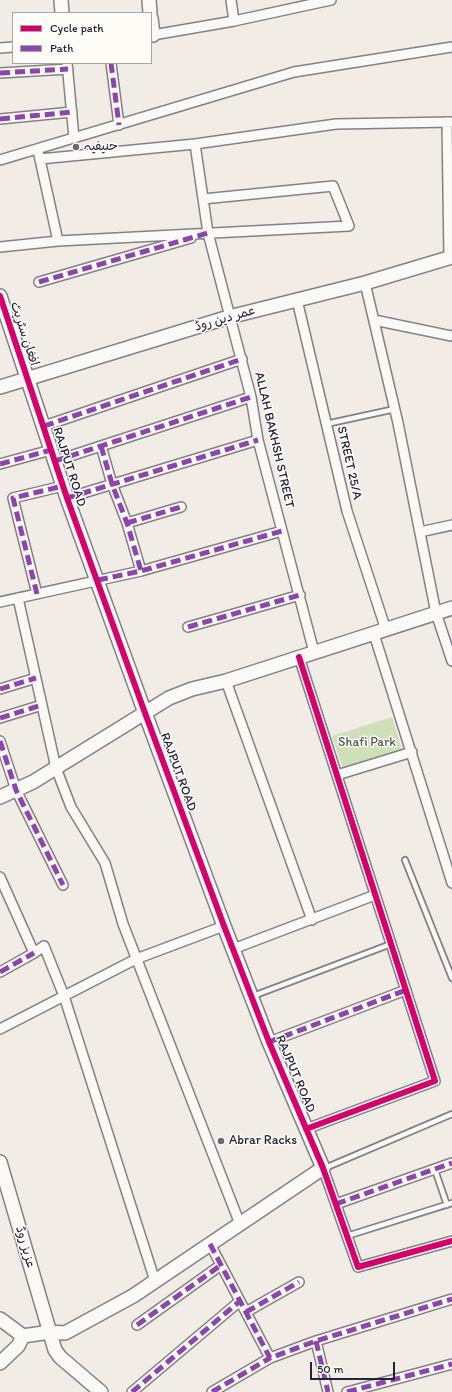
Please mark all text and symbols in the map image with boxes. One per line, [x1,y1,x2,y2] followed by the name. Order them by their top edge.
[12,12,152,64] legend
[50,21,104,35] text: Cycle path
[50,41,73,55] text: Path
[84,139,118,155] place label: حنیفیہ
[71,142,81,152] marker: حنیفیہ
[6,300,42,368] street label: افغان سٹریٹ
[193,303,257,335] street label: عمر دین روڈ
[251,370,297,510] street label: ALLAH BAKHSH STREET
[49,425,89,509] street label: RAJPUT ROAD
[333,425,365,501] street label: STREET 25/A
[157,731,199,813] street label: RAJPUT ROAD
[338,735,396,751] park label: Shafi Park
[272,1033,318,1115] street label: RAJPUT ROAD
[229,1133,297,1149] place label: Abrar Racks
[216,1136,226,1146] marker: Abrar Racks
[12,1224,38,1270] street label: عزیز روڈ
[312,1354,397,1380] scale bar
[317,1362,343,1376] text: 50 m

